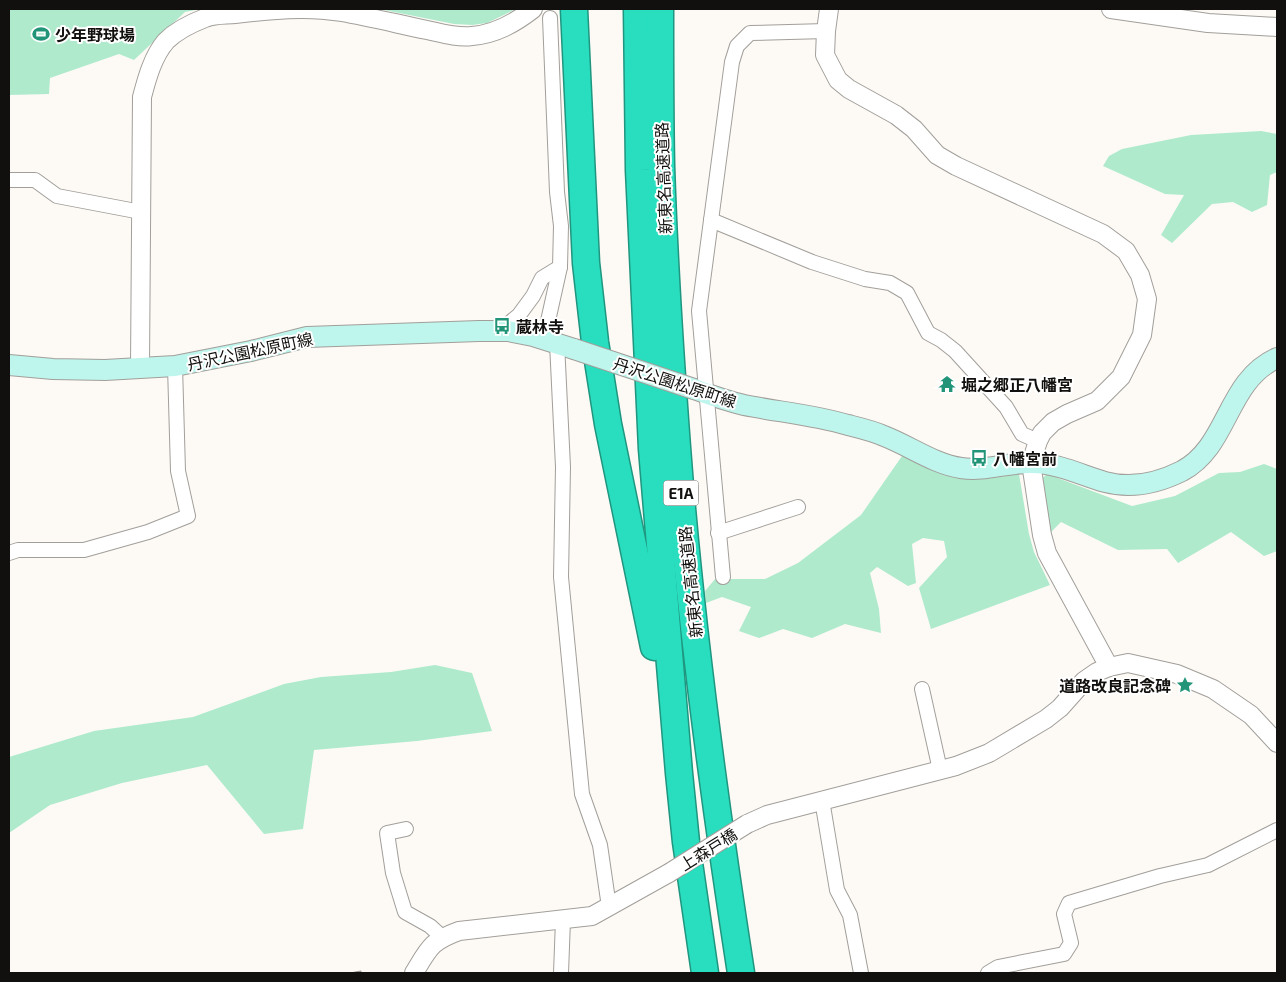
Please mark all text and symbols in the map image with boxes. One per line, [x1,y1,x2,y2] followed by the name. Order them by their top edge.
[31,24,51,44] sports icon: 少年野球場
[55,25,135,44] place label: 少年野球場
[652,122,674,234] street label: 新東名高速道路
[492,316,512,336] bus stop icon: 蔵林寺
[516,317,564,336] place label: 蔵林寺
[185,328,315,374] street label: 丹沢公園松原町線
[611,353,739,411] street label: 丹沢公園松原町線
[937,374,957,394] temple icon: 堀之郷正八幡宮
[961,375,1073,394] place label: 堀之郷正八幡宮
[969,448,989,468] bus stop icon: 八幡宮前
[993,449,1057,468] place label: 八幡宮前
[664,480,698,506] road number: E1A
[675,525,705,639] street label: 新東名高速道路
[1175,675,1195,695] place icon: 道路改良記念碑
[1059,676,1171,695] place label: 道路改良記念碑
[676,824,740,874] street label: 上森戸橋

